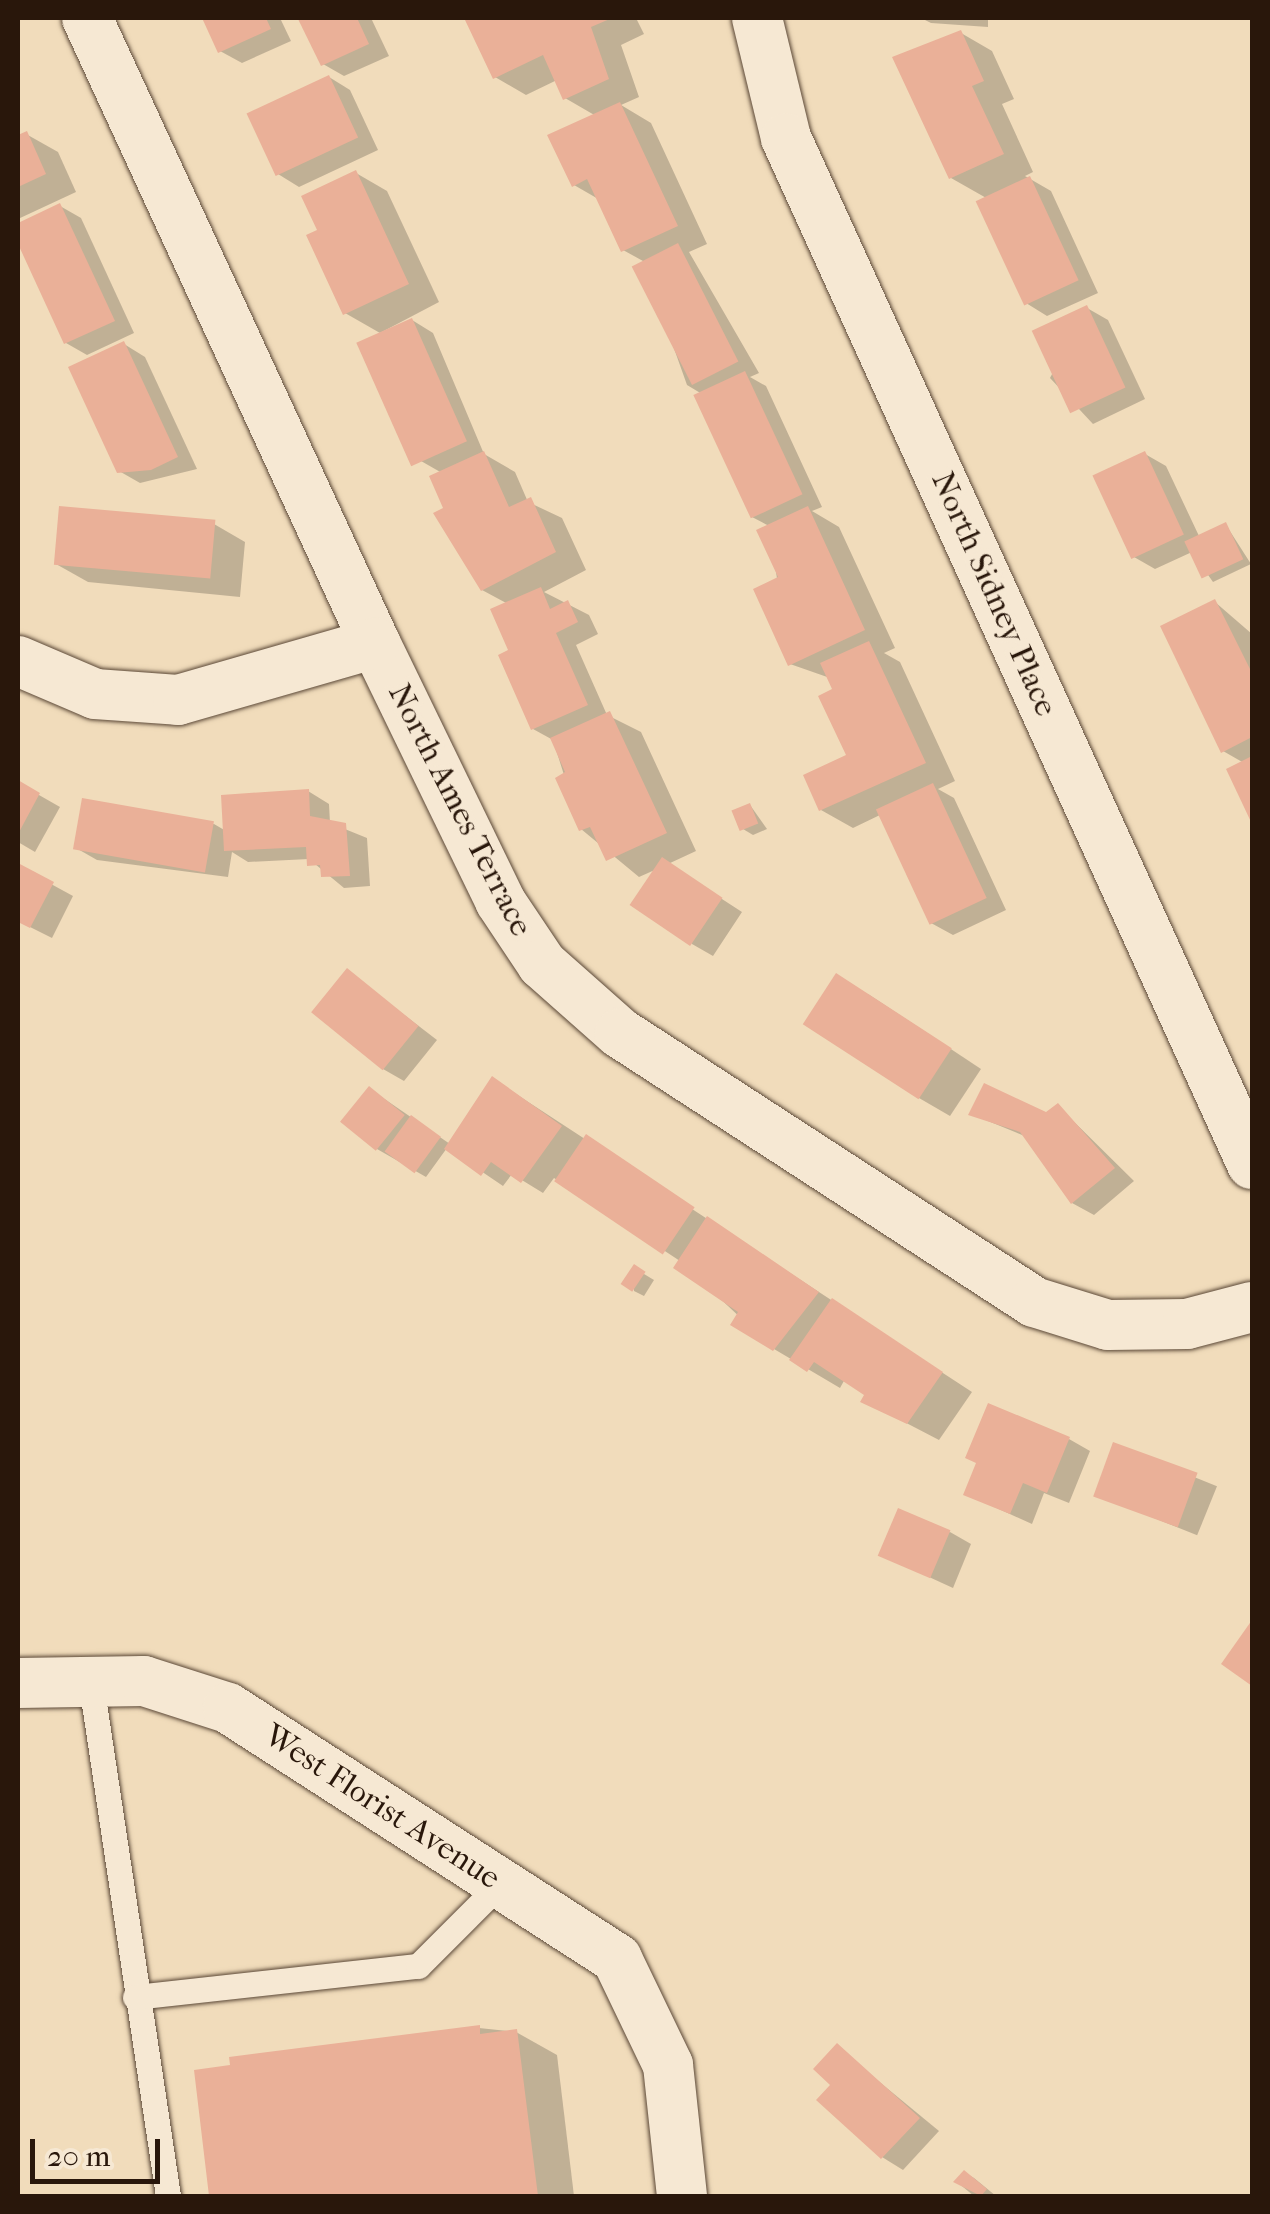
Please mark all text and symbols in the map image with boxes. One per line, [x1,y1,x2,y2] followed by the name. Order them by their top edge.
[923,466,1065,722] street label: North Sidney Place
[380,677,540,943] street label: North Ames Terrace
[257,1716,507,1898] street label: West Florist Avenue
[35,2119,165,2181] scale bar
[47,2139,110,2174] text: 20 m

